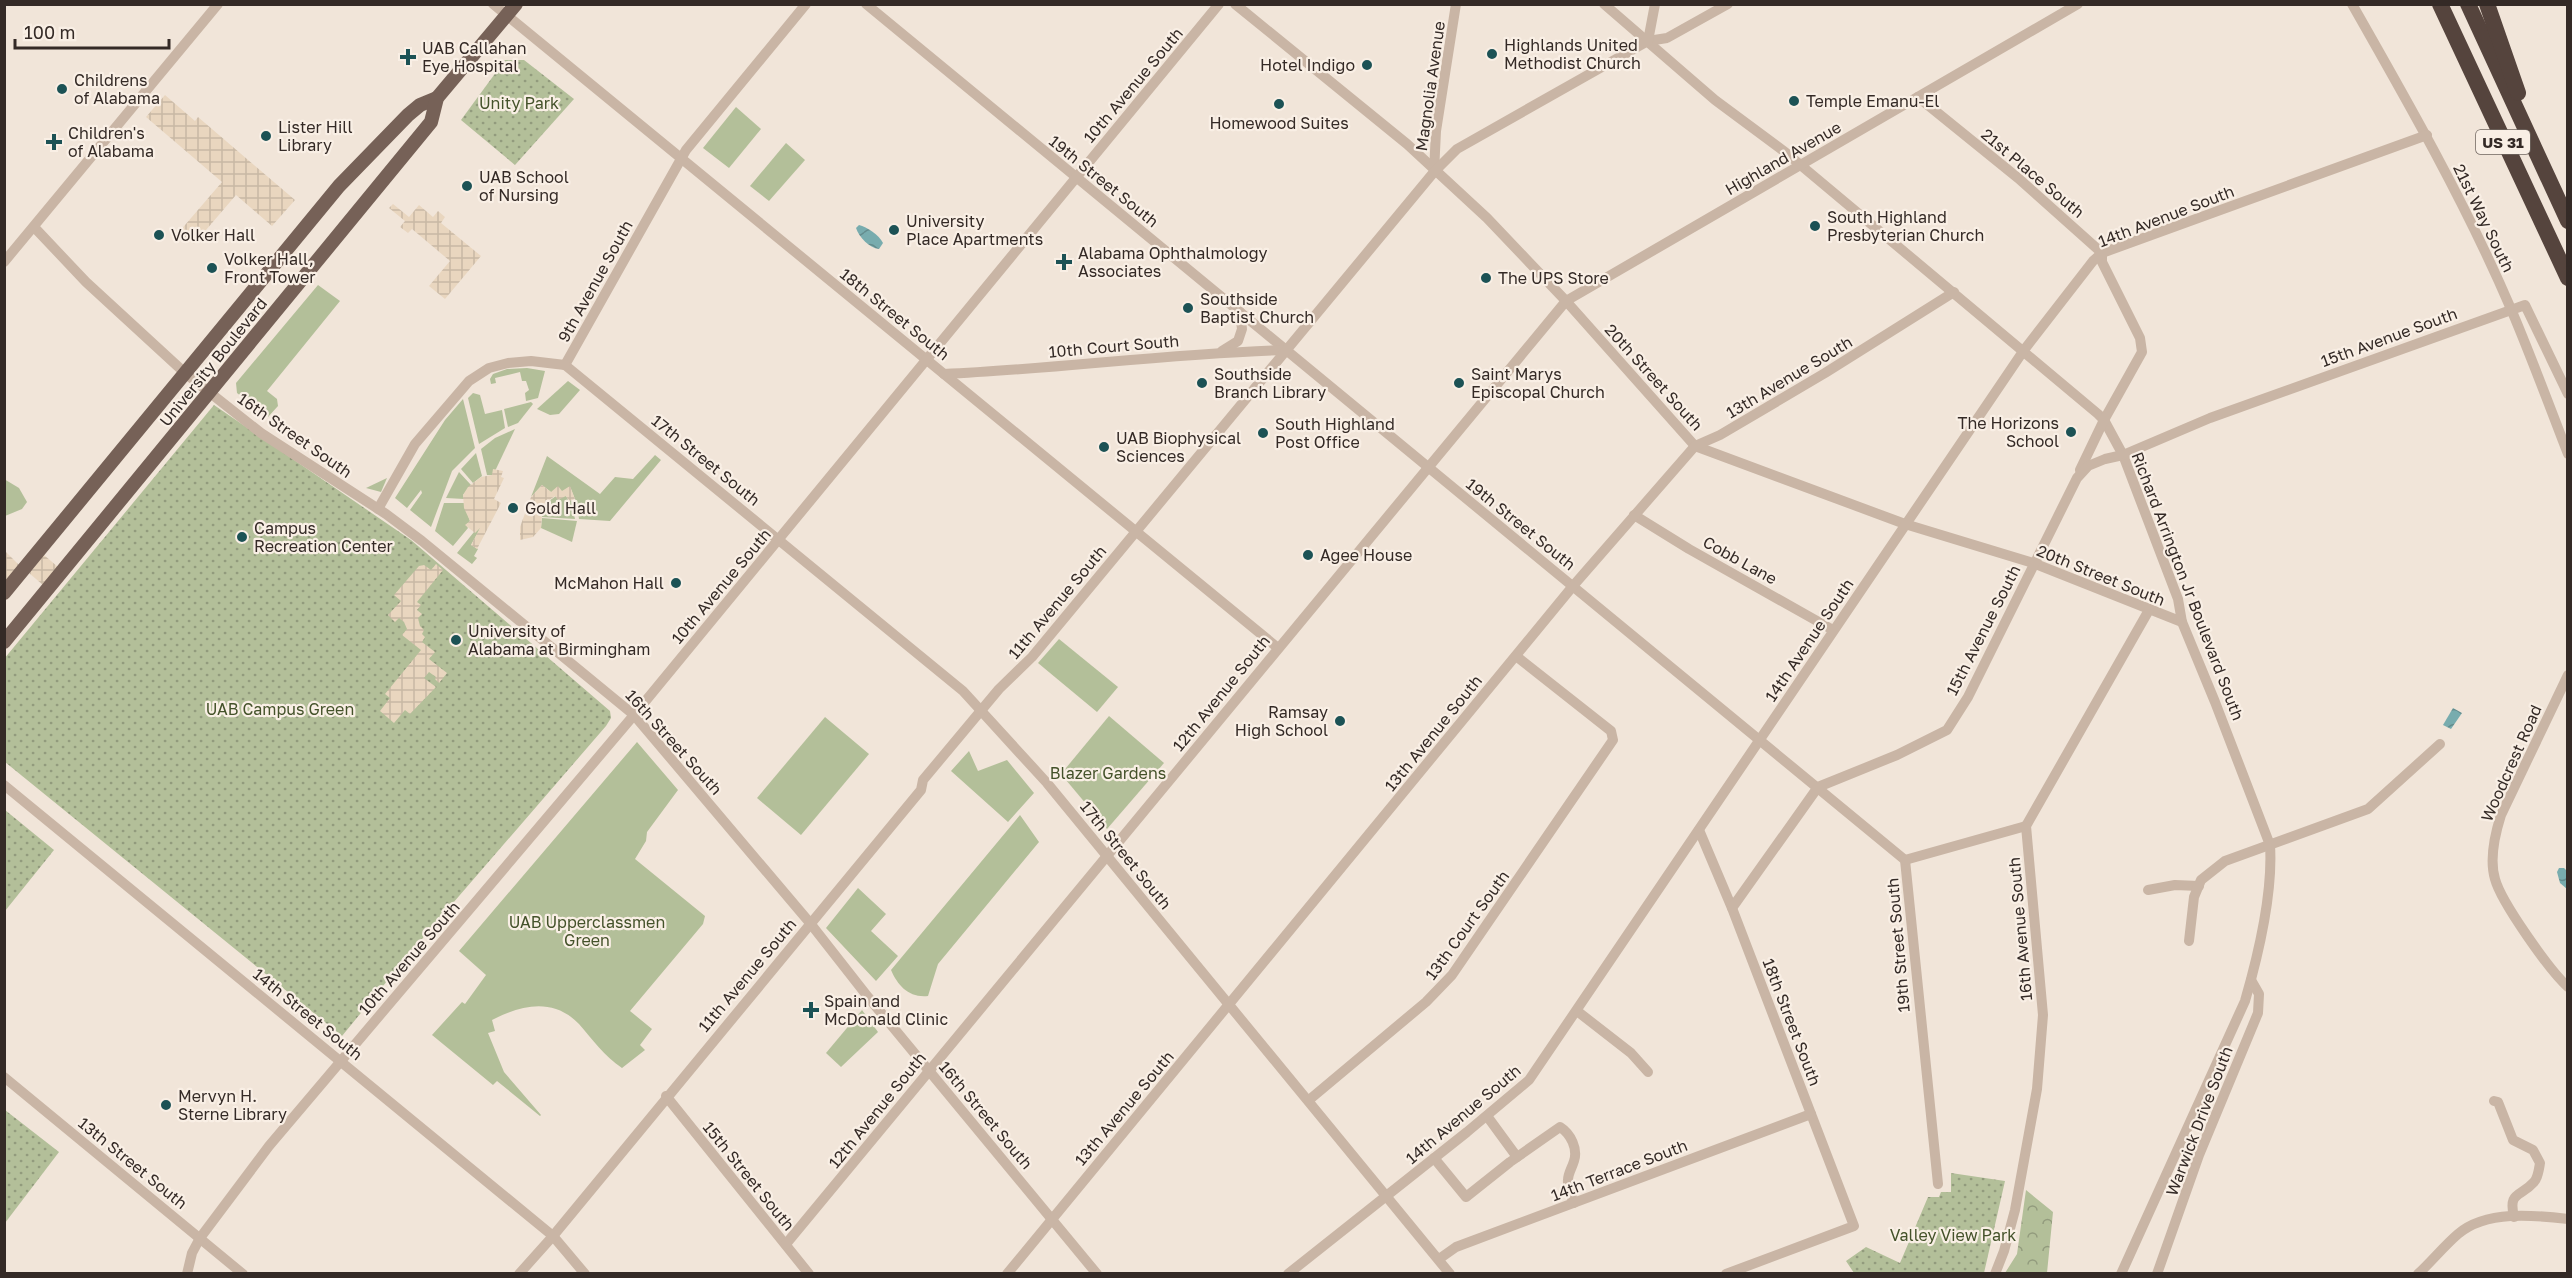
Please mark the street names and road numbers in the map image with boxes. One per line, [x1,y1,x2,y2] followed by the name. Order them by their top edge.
[1411,20,1449,152] street label: Magnolia Avenue
[1079,23,1187,147] street label: 10th Avenue South
[1722,117,1844,199] street label: Highland Avenue
[1977,124,2089,222] street label: 21st Place South
[2476,130,2530,154] road number: US 31
[1045,131,1163,231] street label: 19th Street South
[2449,161,2519,275] street label: 21st Way South
[2095,181,2237,251] street label: 14th Avenue South
[553,217,637,345] street label: 9th Avenue South
[836,264,954,364] street label: 18th Street South
[155,294,271,430] street label: University Boulevard
[2318,303,2460,371] street label: 15th Avenue South
[1601,320,1707,434] street label: 20th Street South
[1048,330,1180,362] street label: 10th Court South
[1722,331,1856,423] street label: 13th Avenue South
[234,388,356,482] street label: 16th Street South
[648,410,764,510] street label: 17th Street South
[2127,449,2249,723] street label: Richard Arrington Jr Boulevard South
[1462,474,1580,574] street label: 19th Street South
[667,524,775,648] street label: 10th Avenue South
[1699,531,1781,589] street label: Cobb Lane
[2034,540,2168,610] street label: 20th Street South
[1004,541,1110,663] street label: 11th Avenue South
[1942,562,2024,698] street label: 15th Avenue South
[1760,575,1858,705] street label: 14th Avenue South
[1168,631,1274,755] street label: 12th Avenue South
[1380,671,1486,795] street label: 13th Avenue South
[621,685,727,799] street label: 16th Street South
[2476,701,2546,825] street label: Woodcrest Road
[1076,797,1176,913] street label: 17th Street South
[2004,856,2036,1002] street label: 16th Avenue South
[1421,866,1513,984] street label: 13th Court South
[1882,877,1914,1013] street label: 19th Street South
[354,897,464,1019] street label: 10th Avenue South
[694,914,800,1036] street label: 11th Avenue South
[1758,955,1826,1089] street label: 18th Street South
[249,964,367,1064] street label: 14th Street South
[2161,1043,2237,1199] street label: Warwick Drive South
[1070,1047,1178,1169] street label: 13th Avenue South
[824,1048,930,1172] street label: 12th Avenue South
[935,1057,1037,1173] street label: 16th Street South
[1401,1060,1525,1168] street label: 14th Avenue South
[74,1113,192,1213] street label: 13th Street South
[699,1117,799,1235] street label: 15th Street South
[1548,1135,1690,1205] street label: 14th Terrace South

